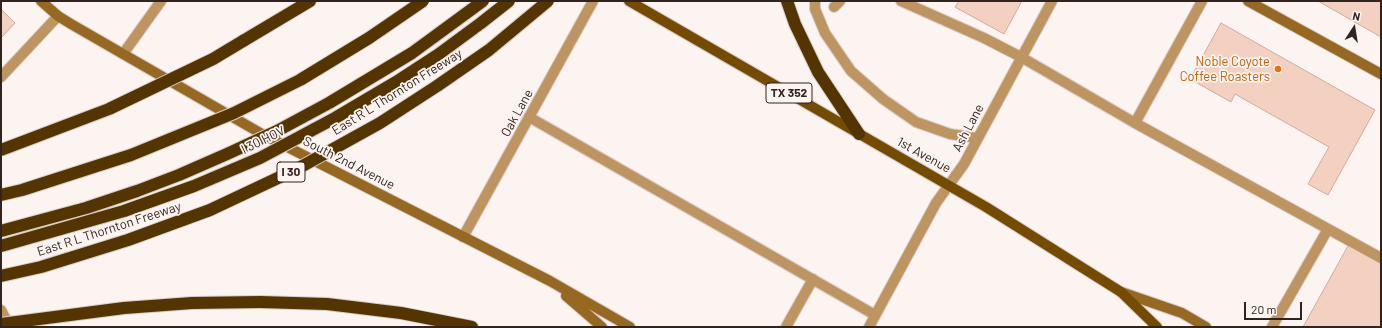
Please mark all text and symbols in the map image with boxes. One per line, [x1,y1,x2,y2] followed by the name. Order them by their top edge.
[1334,8,1374,48] north arrow
[1352,9,1362,23] text: N
[329,46,465,138] street label: East R L Thornton Freeway
[1180,54,1270,85] place label: Noble Coyote Coffee Roasters
[1273,64,1283,74] marker: Noble Coyote Coffee Roasters
[766,83,812,103] road number: TX 352
[498,87,536,139] street label: Oak Lane
[949,102,987,154] street label: Ash Lane
[239,123,287,157] street label: I 30 HOV
[301,133,397,193] street label: South 2nd Avenue
[894,134,954,176] street label: 1st Avenue
[277,162,305,182] road number: I 30
[35,198,183,260] street label: East R L Thornton Freeway
[1246,294,1304,320] scale bar
[1251,302,1277,316] text: 20 m

